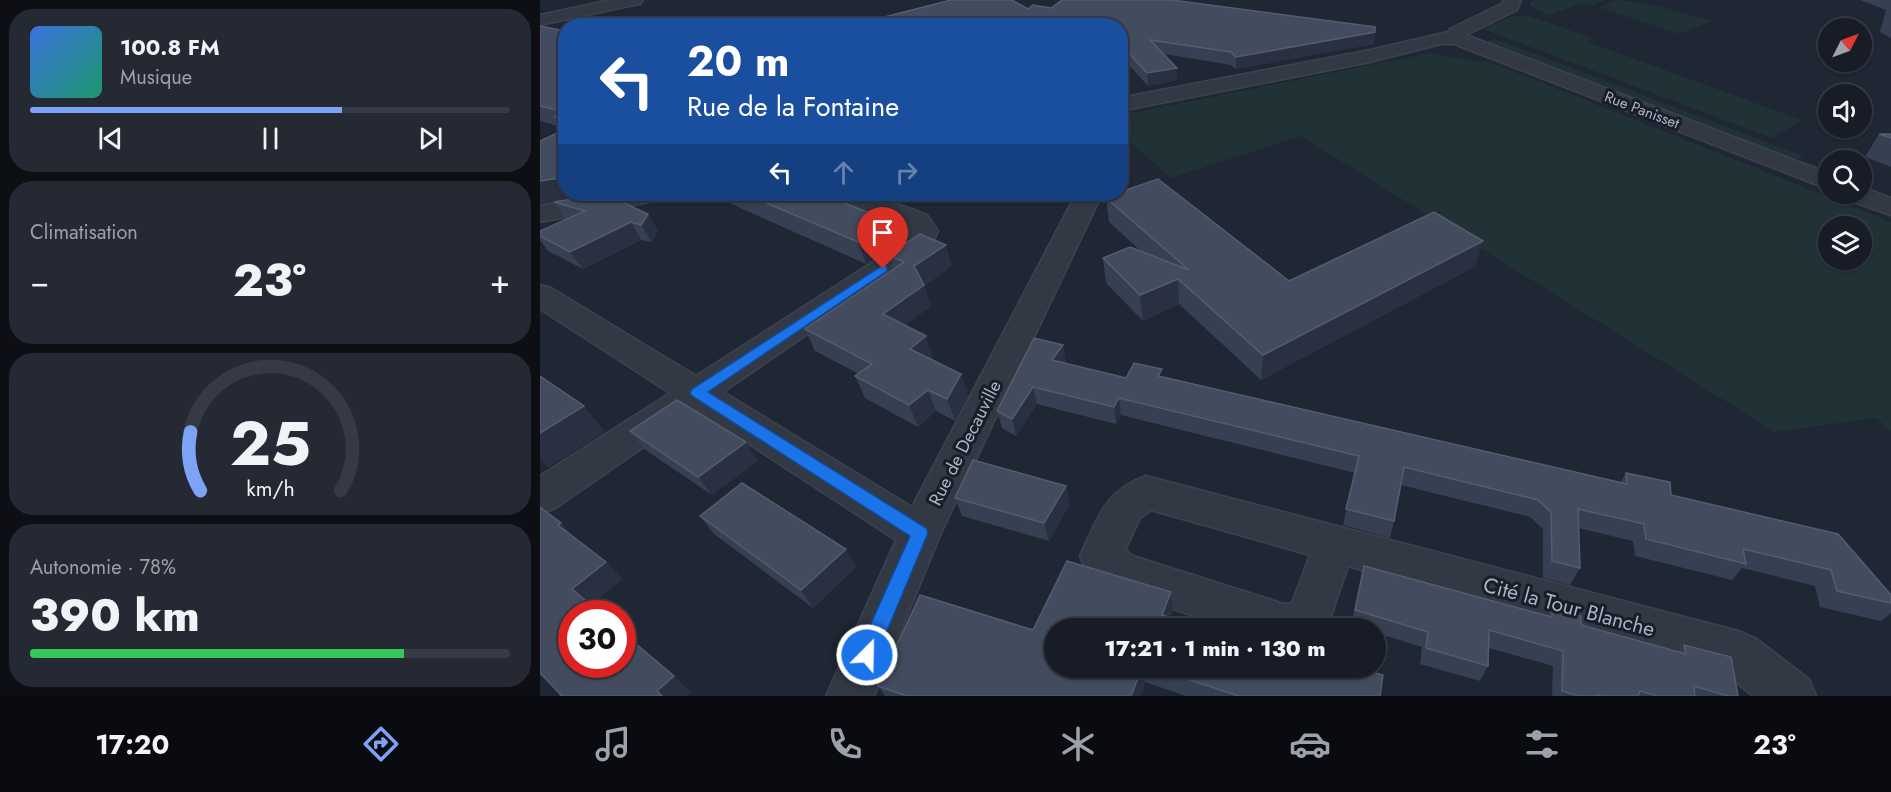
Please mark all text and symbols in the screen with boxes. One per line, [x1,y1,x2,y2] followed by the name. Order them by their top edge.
[1818,18,1872,72] north arrow
[1818,18,1872,270] map controls
[120,31,220,63] text: 100.8 FM
[687,31,789,92] text: 20 m
[588,42,666,120] icon: left
[120,63,192,92] text: Musique
[1818,84,1872,138] button: sound
[1601,86,1683,135] street label: Rue Panisset
[687,87,899,126] text: Rue de la Fontaine
[94,122,127,155] icon: previous
[254,122,287,155] icon: pause
[414,122,447,155] icon: next
[1818,150,1872,204] button: search
[764,156,797,189] icon: left
[827,156,860,189] icon: ahead
[890,156,923,189] icon: right
[857,207,908,269] pin
[866,216,899,249] icon: arrive
[1818,216,1872,270] button: layers
[30,218,138,247] text: Climatisation
[233,248,306,313] text: 23°
[30,258,49,305] text: −
[490,258,510,305] text: +
[922,376,1008,510] street label: Rue de Decauville
[229,398,311,488] text: 25
[246,473,294,504] text: km/h
[30,553,176,582] text: Autonomie · 78%
[1480,570,1658,644] street label: Cité la Tour Blanche
[30,583,200,648] text: 390 km
[558,600,636,678] speed limit sign: 30
[835,623,899,687] position arrow
[1104,632,1326,664] text: 17:21 · 1 min · 130 m
[360,723,402,765] icon: directions
[592,723,634,765] icon: music
[824,723,866,765] icon: phone
[1057,723,1099,765] icon: climate
[1289,723,1331,765] icon: car
[1521,723,1563,765] icon: filters
[95,725,169,764] text: 17:20
[1753,725,1796,764] text: 23°

